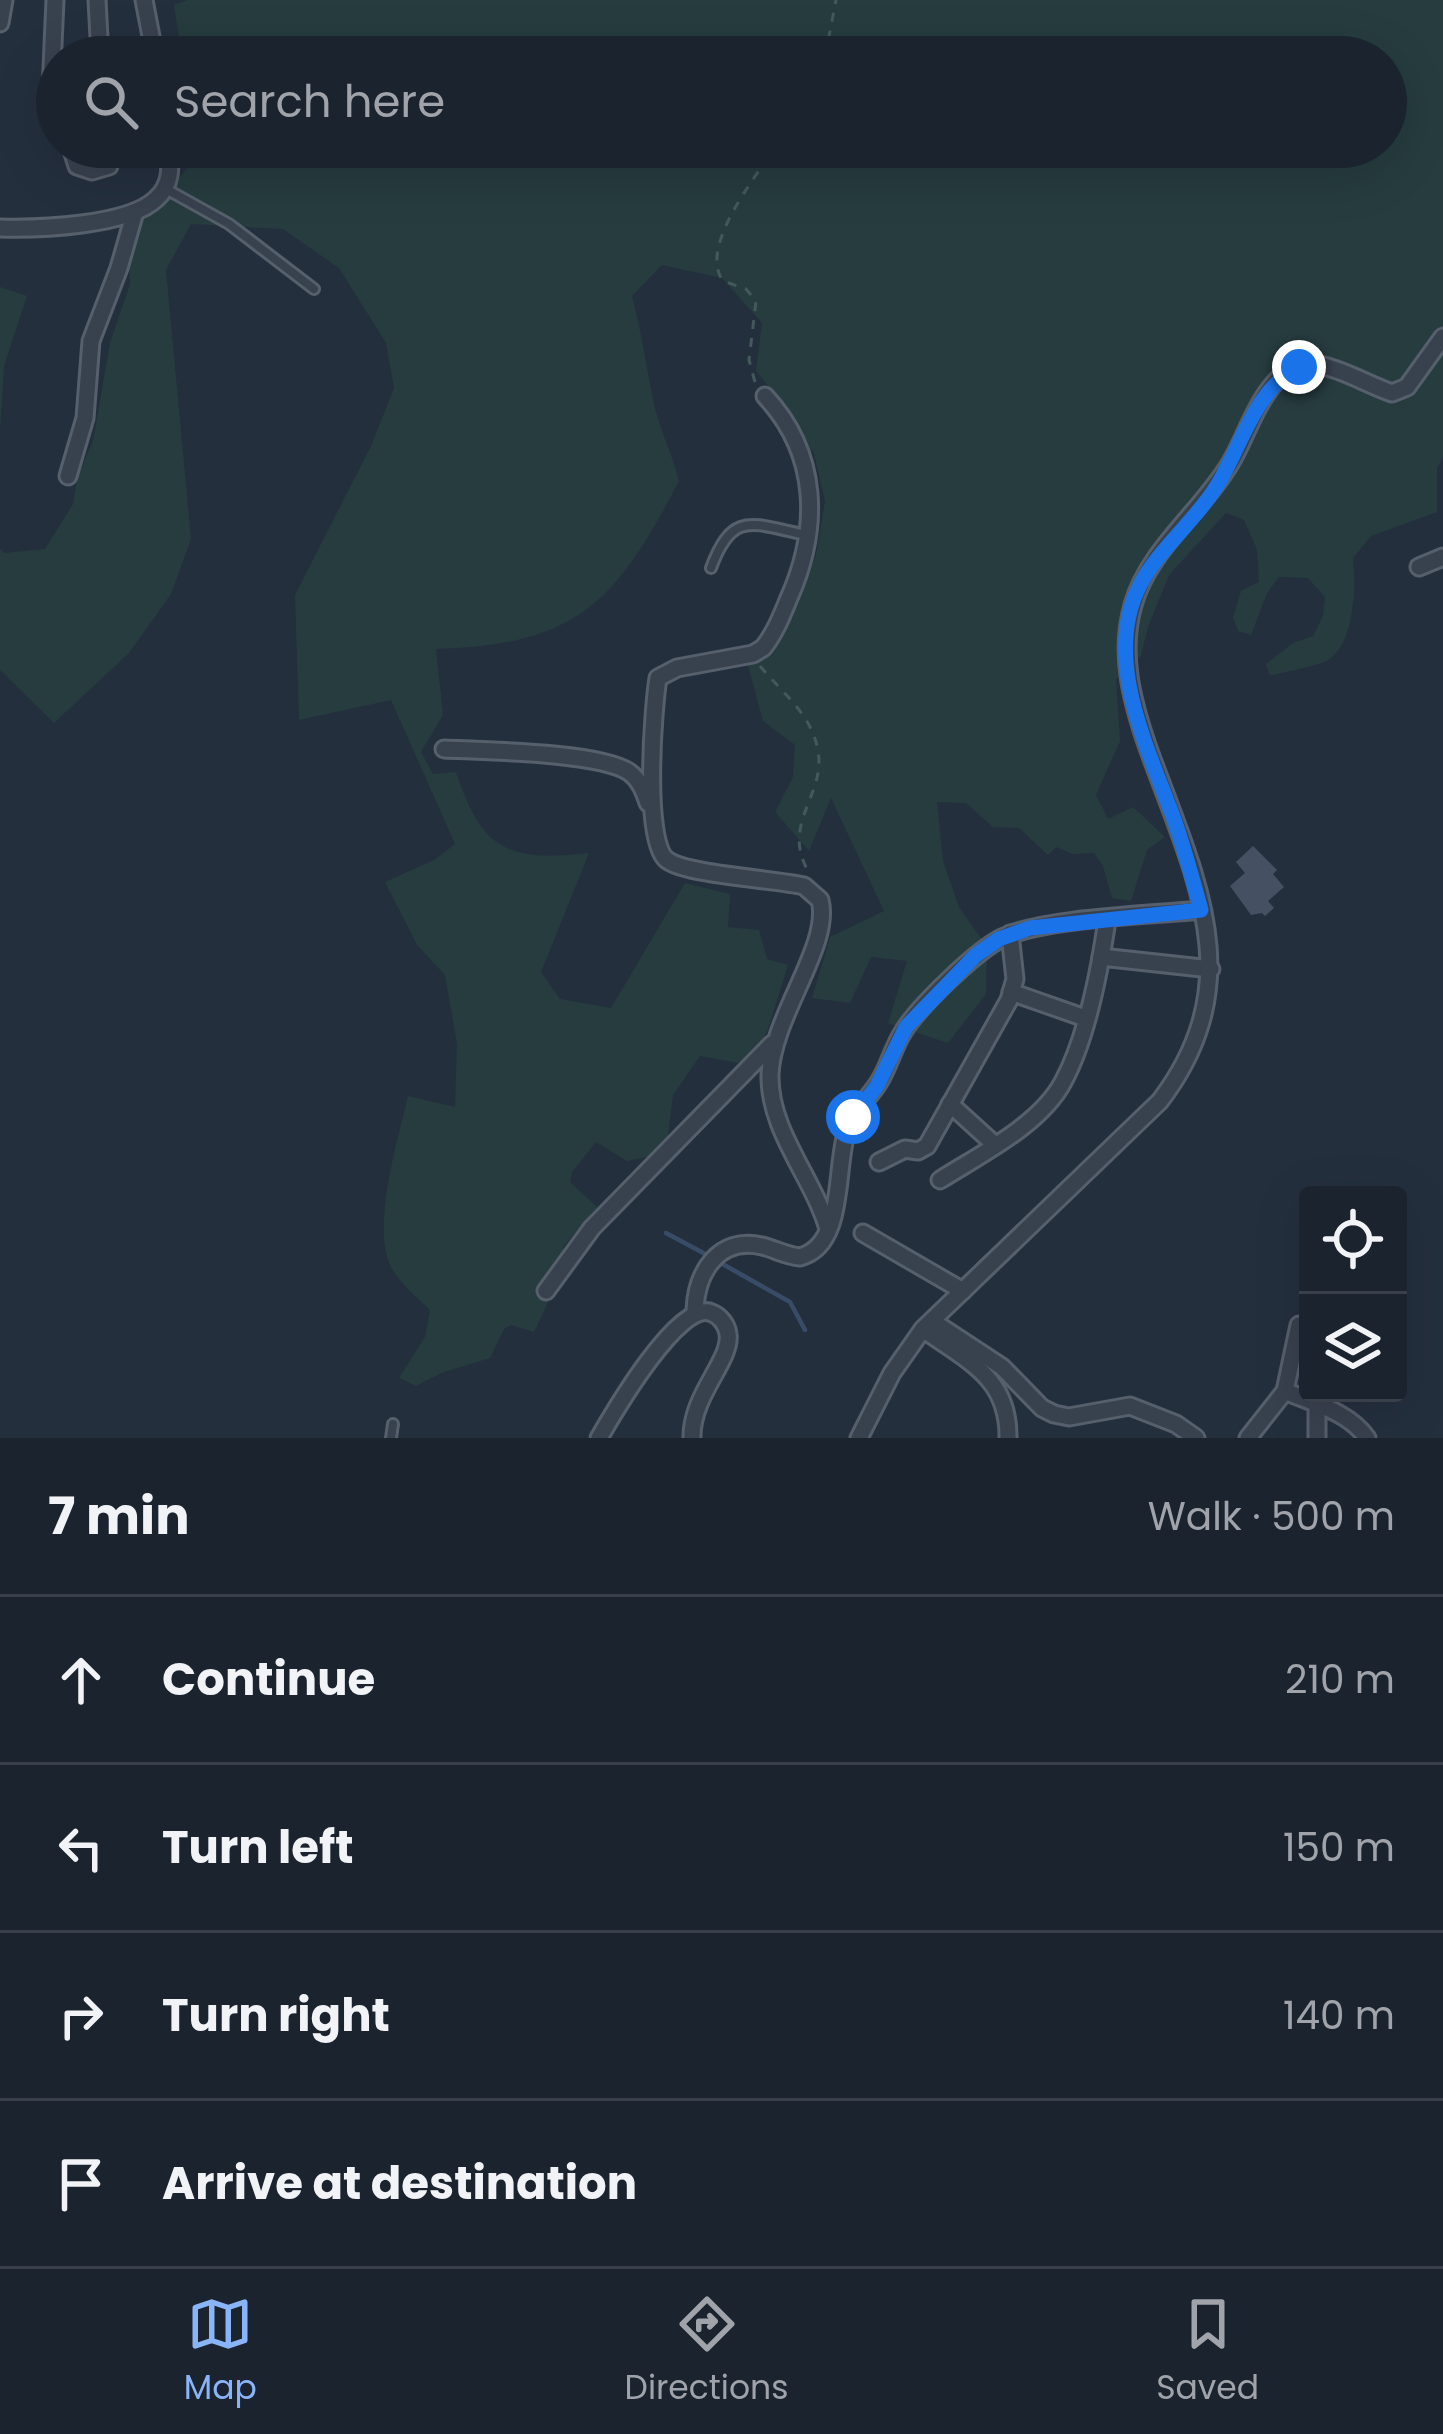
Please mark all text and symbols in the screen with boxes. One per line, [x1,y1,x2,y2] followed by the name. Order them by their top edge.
[36,36,1407,168] search box
[78,69,144,135] icon: search
[174,70,445,133] text: Search here
[1272,340,1326,394] route end
[826,1090,880,1144] route start
[1299,1186,1407,1402] map controls
[1299,1186,1407,1294] button: locate
[1299,1294,1407,1402] button: layers
[48,1480,190,1552] text: 7 min
[1148,1489,1395,1544] text: Walk · 500 m
[48,1647,114,1713] icon: ahead
[162,1648,375,1711] text: Continue
[1285,1652,1395,1707] text: 210 m
[48,1815,114,1881] icon: left
[162,1816,354,1879] text: Turn left
[1283,1820,1395,1875] text: 150 m
[48,1983,114,2049] icon: right
[162,1984,390,2047] text: Turn right
[1283,1988,1395,2043] text: 140 m
[48,2151,114,2217] icon: arrive
[162,2152,637,2215] text: Arrive at destination
[184,2291,257,2413] tab: Map
[625,2291,788,2413] tab: Directions
[1156,2291,1259,2413] tab: Saved

